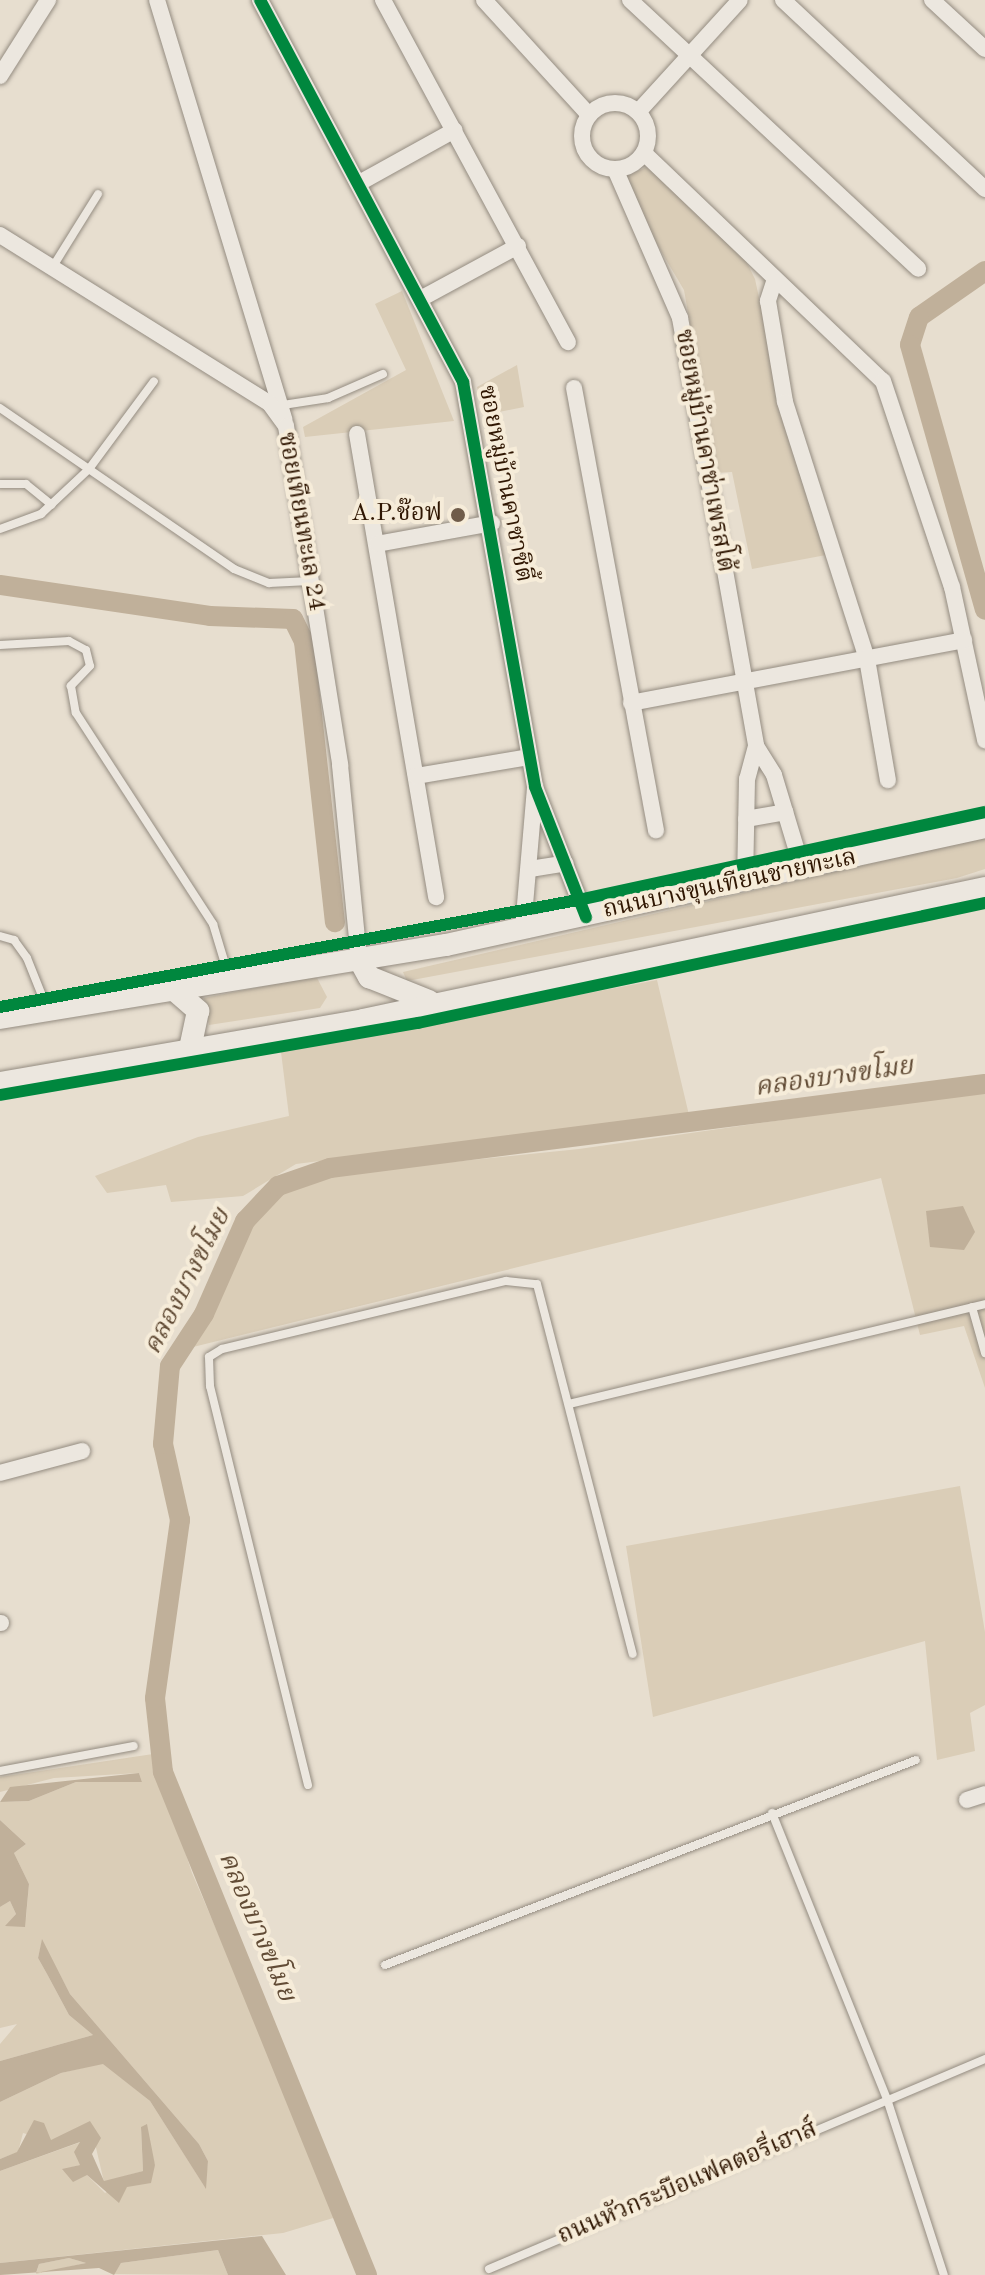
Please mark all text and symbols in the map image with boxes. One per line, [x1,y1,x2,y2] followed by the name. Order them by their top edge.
[667,327,739,575] street label: ซอยหมู่บ้านคาซ่าเพรสโต้
[471,383,537,585] street label: ซอยหมู่บ้านคาซาซิตี้
[270,430,330,614] street label: ซอยเทียนทะเล 24
[351,501,442,529] place label: A.P.ช๊อฟ
[449,506,467,524] marker: A.P.ช๊อฟ
[601,844,859,926] street label: ถนนบางขุนเทียนชายทะเล
[753,1051,915,1105] water label: คลองบางขโมย
[138,1204,238,1360] water label: คลองบางขโมย
[211,1848,301,2006] water label: คลองบางขโมย
[554,2116,822,2252] street label: ถนนหัวกระบือแฟคตอรี่เฮาส์

